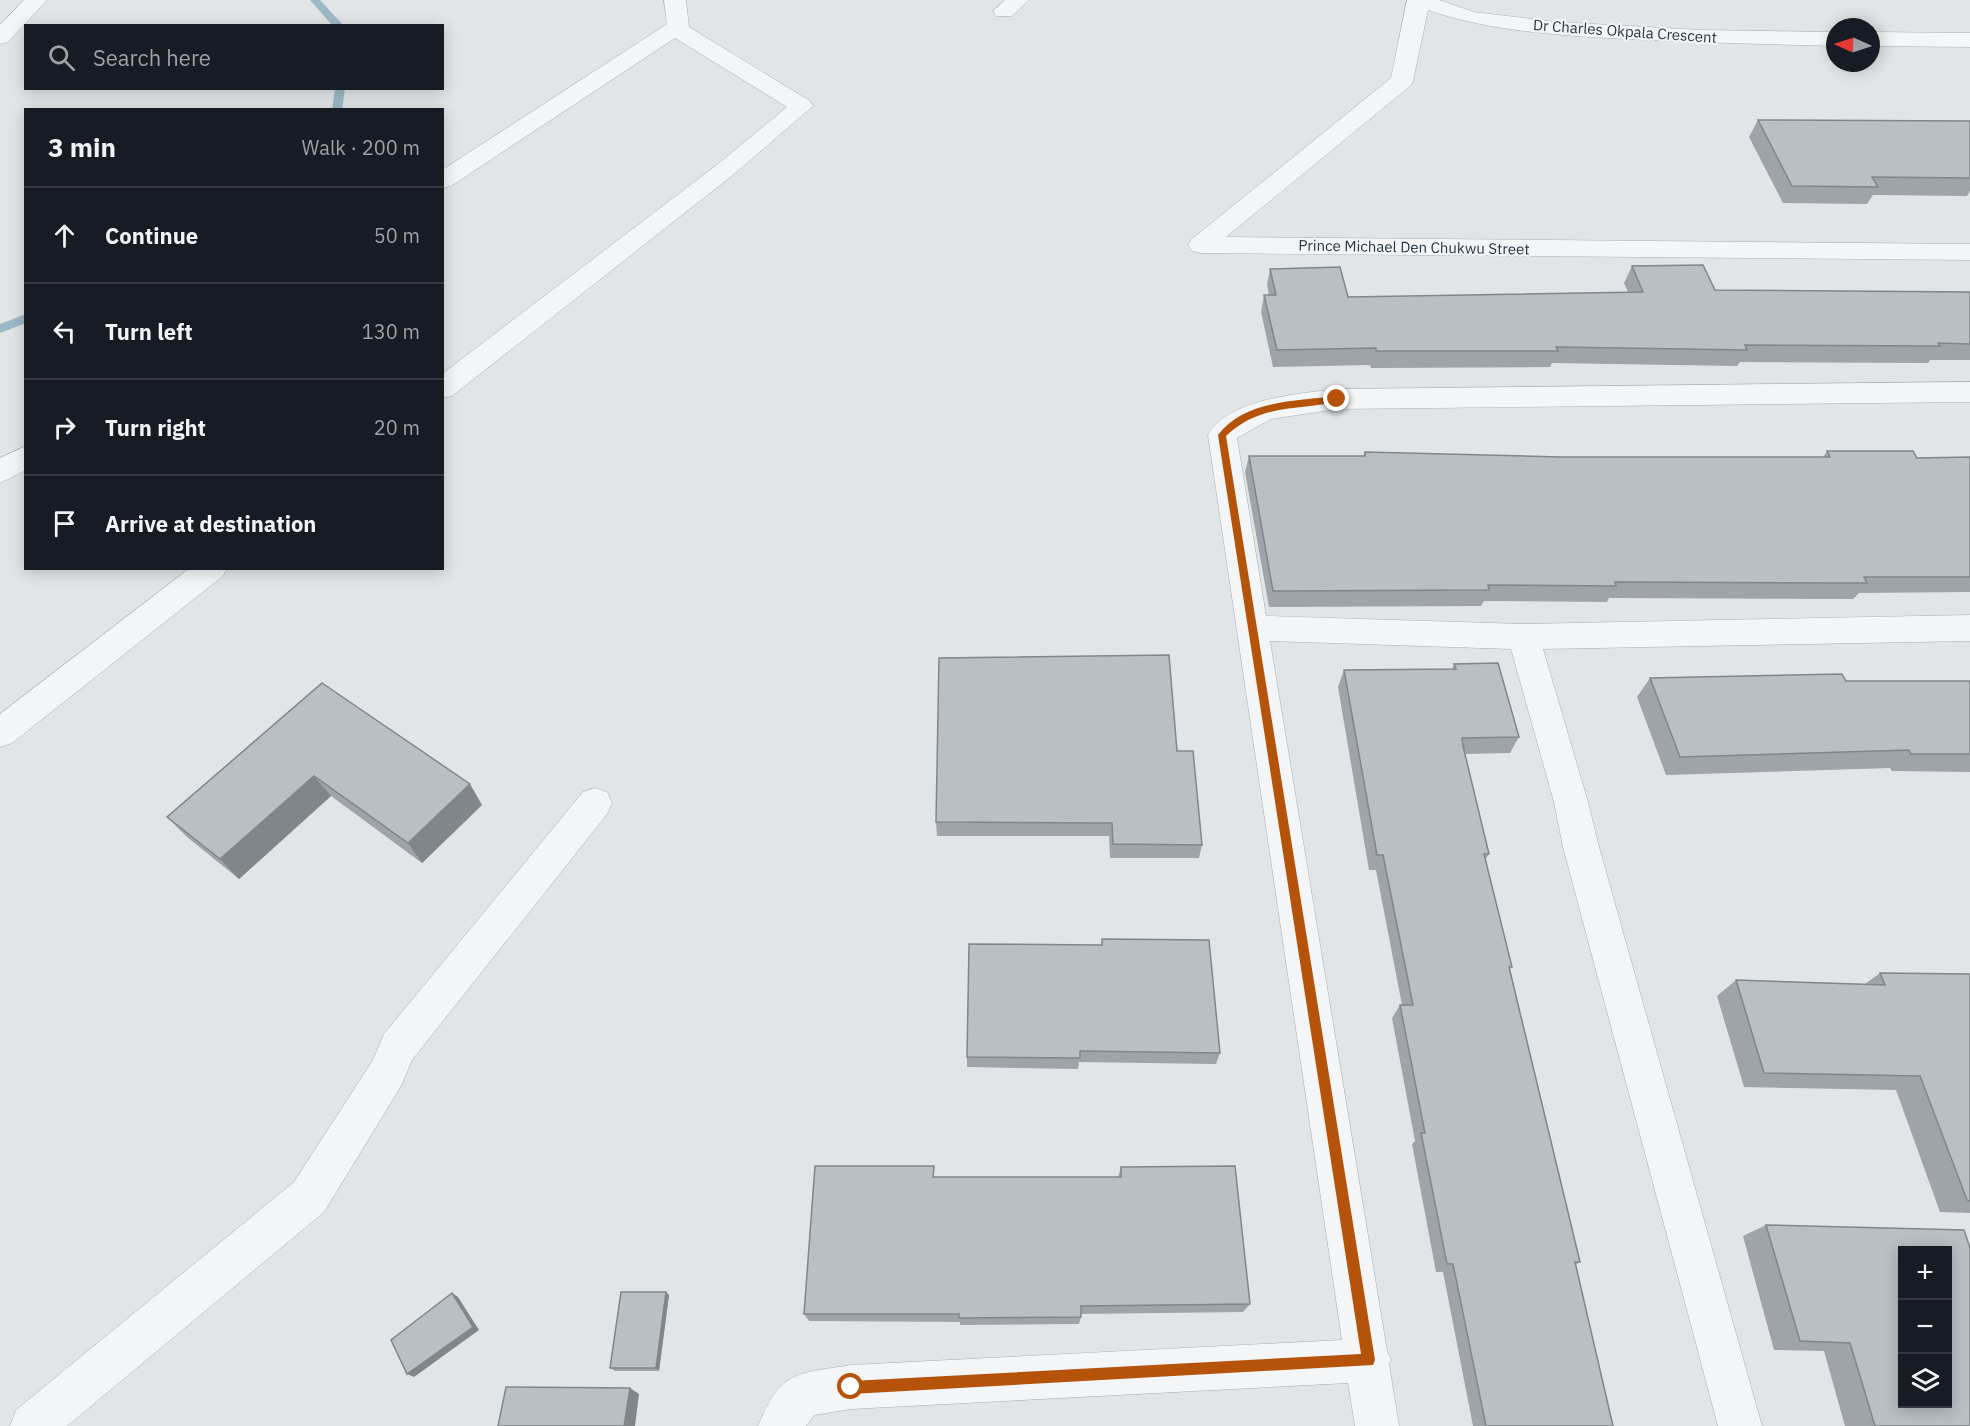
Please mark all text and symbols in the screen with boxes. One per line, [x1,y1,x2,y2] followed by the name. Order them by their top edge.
[1532,15,1718,47] street label: Dr Charles Okpala Crescent
[1826,18,1880,72] north arrow
[24,24,444,90] search box
[45,41,78,74] icon: search
[93,43,211,72] text: Search here
[48,130,116,164] text: 3 min
[302,134,420,161] text: Walk · 200 m
[48,219,81,252] icon: ahead
[105,221,198,250] text: Continue
[374,222,420,249] text: 50 m
[1298,235,1530,259] street label: Prince Michael Den Chukwu Street
[48,315,81,348] icon: left
[105,317,193,346] text: Turn left
[362,318,420,345] text: 130 m
[1323,385,1349,411] route end
[48,411,81,444] icon: right
[105,413,206,442] text: Turn right
[374,414,420,441] text: 20 m
[48,507,81,540] icon: arrive
[105,509,316,538] text: Arrive at destination
[1898,1246,1952,1408] map controls
[1898,1246,1952,1300] button: +
[1898,1300,1952,1354] button: −
[1898,1354,1952,1408] button: layers
[837,1373,863,1399] route start

